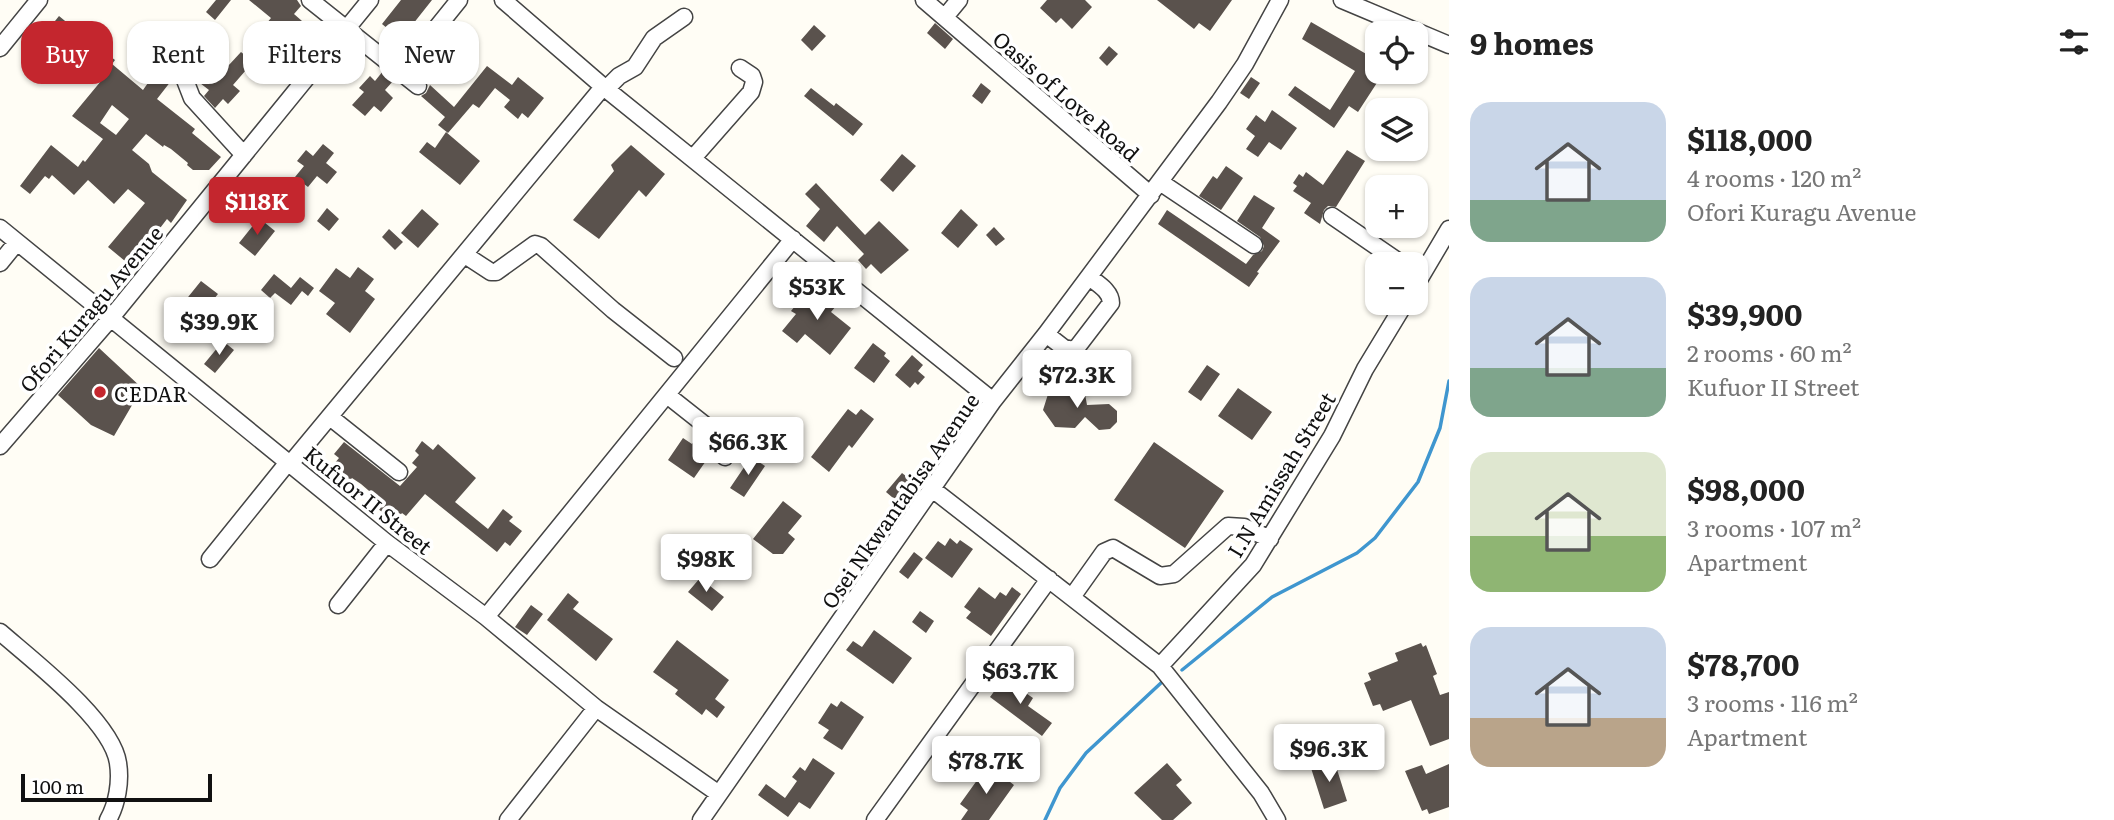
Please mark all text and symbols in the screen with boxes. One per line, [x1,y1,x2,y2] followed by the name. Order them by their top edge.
[1470,20,1594,64] text: 9 homes
[21,21,113,84] chip: Buy
[127,21,229,84] chip: Rent
[243,21,365,84] chip: Filters
[379,21,479,84] chip: New
[1365,21,1428,315] map controls
[1365,21,1428,84] button: locate
[987,23,1147,168] street label: Oasis of Love Road
[2055,23,2093,61] icon: filters
[1365,98,1428,161] button: layers
[1687,116,1813,160] text: $118,000
[1526,130,1610,214] icon: home
[1687,160,1861,194] text: 4 rooms · 120 m²
[1365,175,1428,238] button: +
[208,177,306,237] pin: $118K
[225,183,289,217] text: $118K
[1687,194,1916,228] text: Ofori Kuragu Avenue
[11,218,169,398] street label: Ofori Kuragu Avenue
[1365,252,1428,315] button: −
[776,262,858,322] pin: $53K
[789,268,845,302] text: $53K
[1687,291,1803,335] text: $39,900
[162,298,276,357] pin: $39.9K
[180,303,258,337] text: $39.9K
[1526,305,1610,389] icon: home
[1687,335,1852,369] text: 2 rooms · 60 m²
[1020,350,1134,410] pin: $72.3K
[1038,356,1116,390] text: $72.3K
[1687,369,1859,403] text: Kufuor II Street
[114,377,188,408] place label: CEDAR
[92,384,108,400] marker: CEDAR
[1218,385,1342,563] street label: I.N Amissah Street
[813,386,985,614] street label: Osei Nkwantabisa Avenue
[691,418,805,477] pin: $66.3K
[709,423,787,457] text: $66.3K
[298,437,440,561] street label: Kufuor II Street
[1687,466,1805,510] text: $98,000
[1526,480,1610,564] icon: home
[1687,510,1861,544] text: 3 rooms · 107 m²
[665,534,747,594] pin: $98K
[677,540,735,574] text: $98K
[1687,544,1807,578] text: Apartment
[1687,641,1800,685] text: $78,700
[963,646,1077,706] pin: $63.7K
[982,652,1058,686] text: $63.7K
[1526,655,1610,739] icon: home
[1687,685,1858,719] text: 3 rooms · 116 m²
[1687,719,1807,753] text: Apartment
[1272,724,1386,784] pin: $96.3K
[1290,730,1368,764] text: $96.3K
[929,736,1043,796] pin: $78.7K
[948,742,1024,776] text: $78.7K
[21,771,212,803] scale bar
[32,772,84,800] text: 100 m

